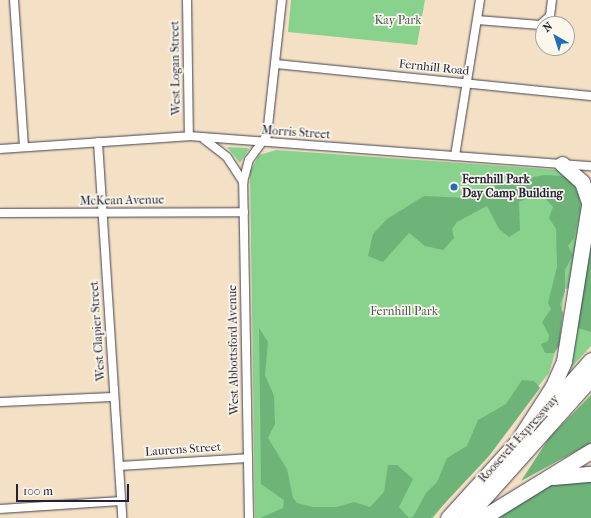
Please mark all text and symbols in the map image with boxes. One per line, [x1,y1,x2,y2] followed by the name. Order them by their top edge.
[374,14,422,28] park label: Kay Park
[535,16,575,56] north arrow
[540,19,555,35] text: N
[168,21,184,115] street label: West Logan Street
[398,57,470,79] street label: Fernhill Road
[261,123,331,143] street label: Morris Street
[462,173,563,201] place label: Fernhill Park Day Camp Building
[449,182,459,192] marker: Fernhill Park Day Camp Building
[80,193,164,209] street label: McKean Avenue
[87,280,109,382] street label: West Clapier Street
[226,285,242,415] street label: West Abbottsford Avenue
[370,305,438,319] park label: Fernhill Park
[476,392,562,486] street label: Roosevelt Expressway
[145,440,221,460] street label: Laurens Street
[18,476,131,502] scale bar
[23,484,53,498] text: 100 m

